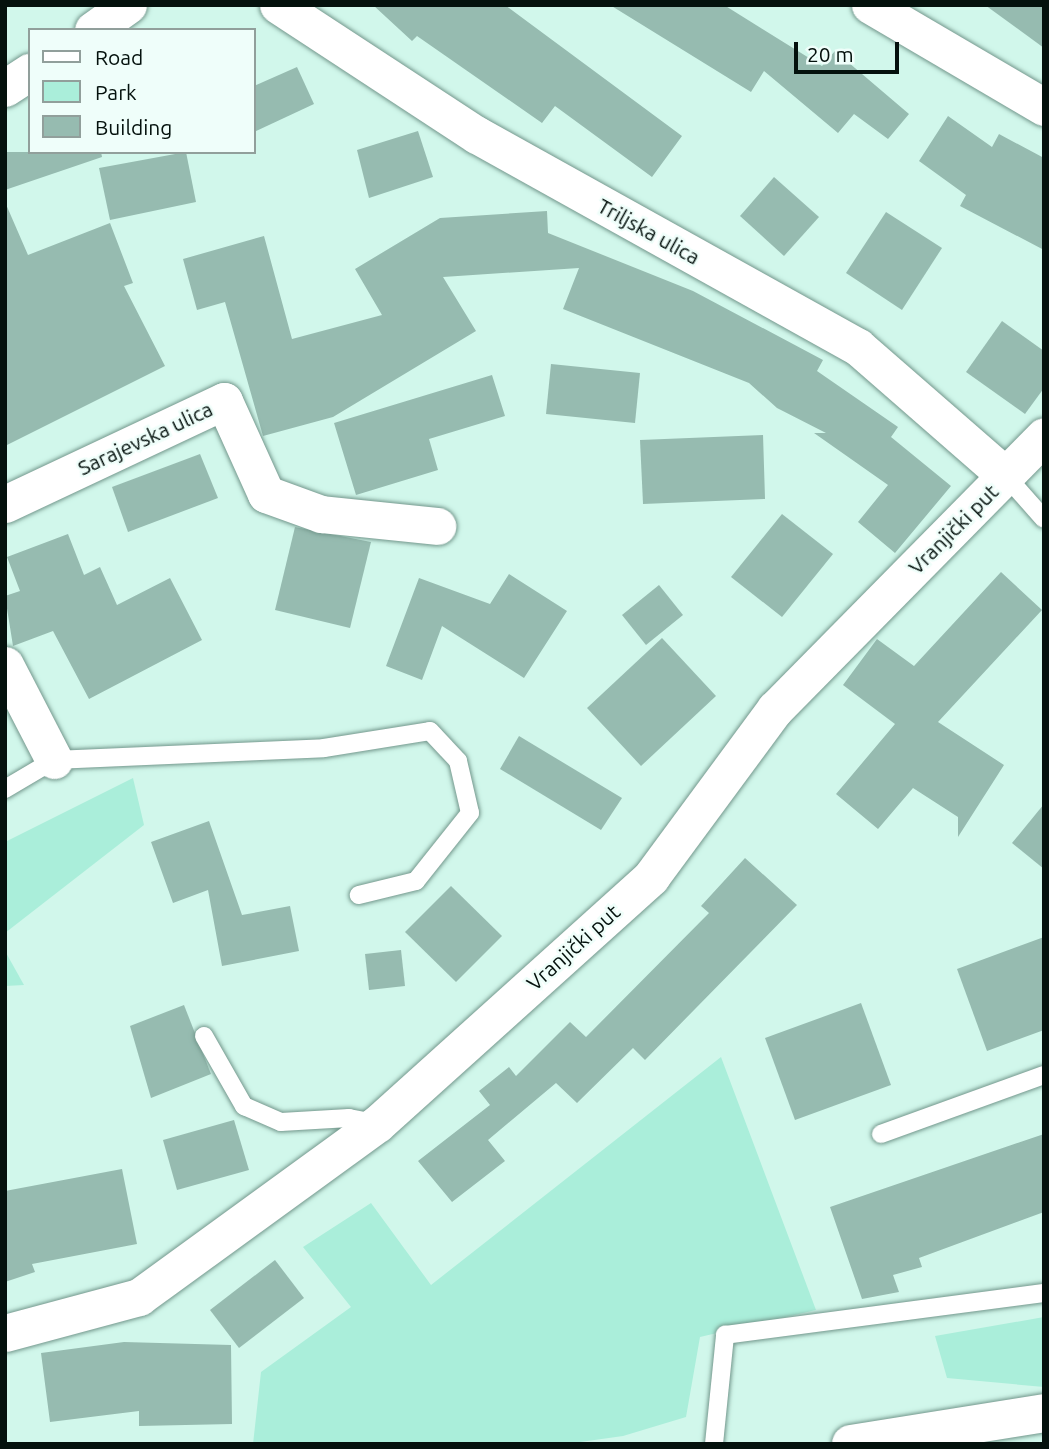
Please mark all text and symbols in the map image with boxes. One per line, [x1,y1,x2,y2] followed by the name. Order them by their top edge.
[28,28,256,154] legend
[797,28,902,72] scale bar
[807,42,854,66] text: 20 m
[95,45,143,69] text: Road
[95,80,137,104] text: Park
[95,115,172,139] text: Building
[593,193,705,269] street label: Triljska ulica
[74,396,216,480] street label: Sarajevska ulica
[903,479,1003,579] street label: Vranjički put
[521,899,625,995] street label: Vranjički put

